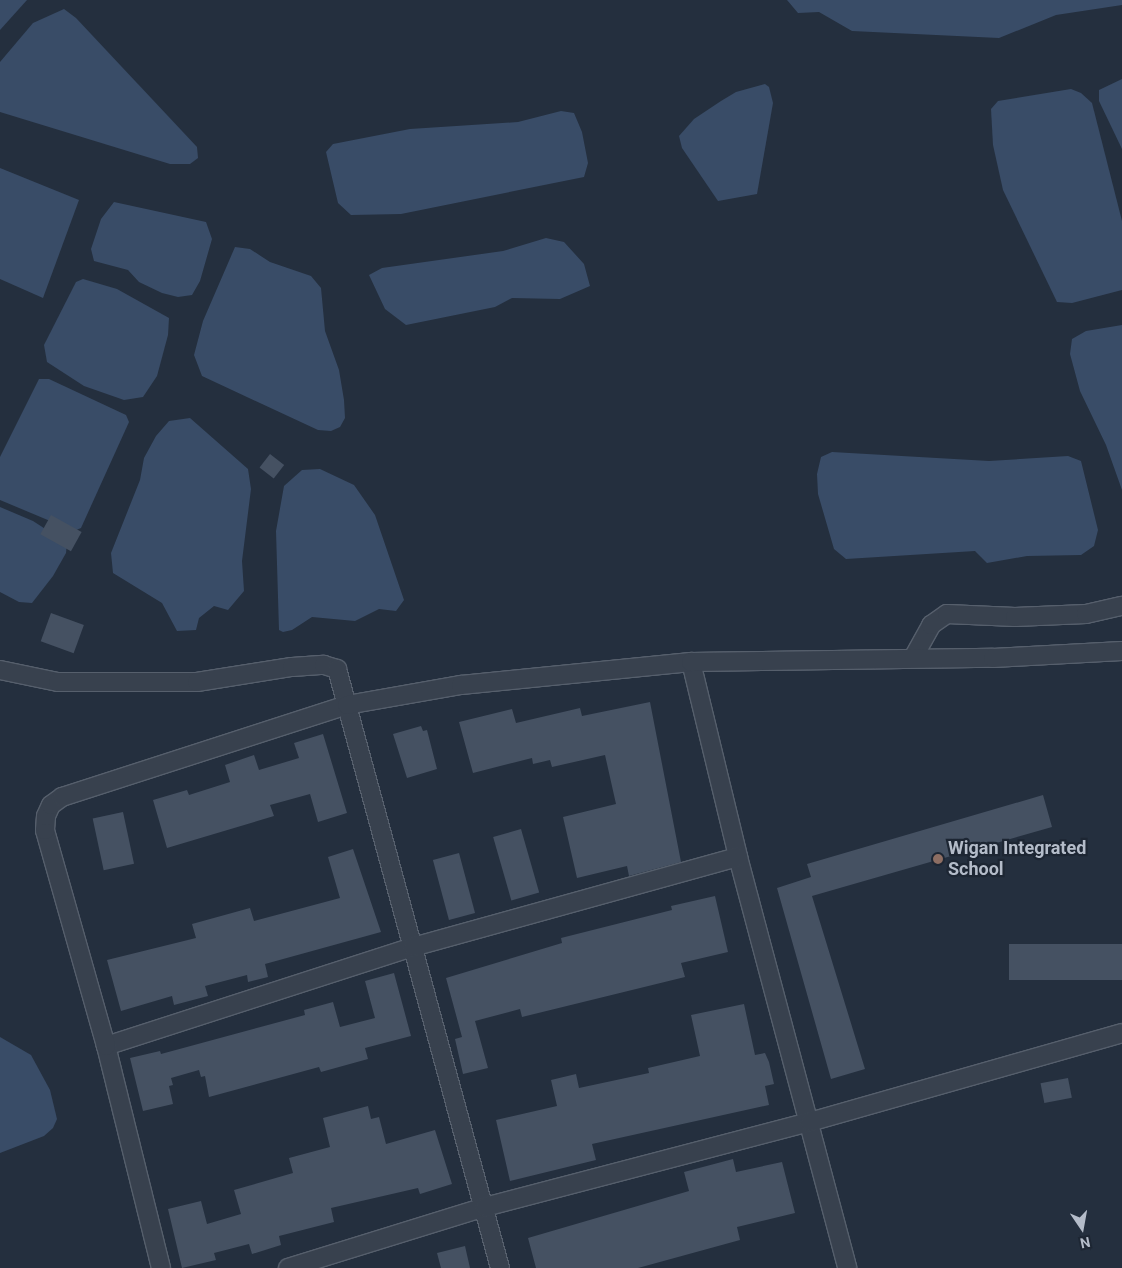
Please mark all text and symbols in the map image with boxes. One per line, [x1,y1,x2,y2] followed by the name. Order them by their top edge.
[948,838,1086,881] place label: Wigan Integrated School
[932,853,944,865] marker: Wigan Integrated School
[1057,1203,1107,1253] north arrow
[1079,1234,1092,1252] text: N

